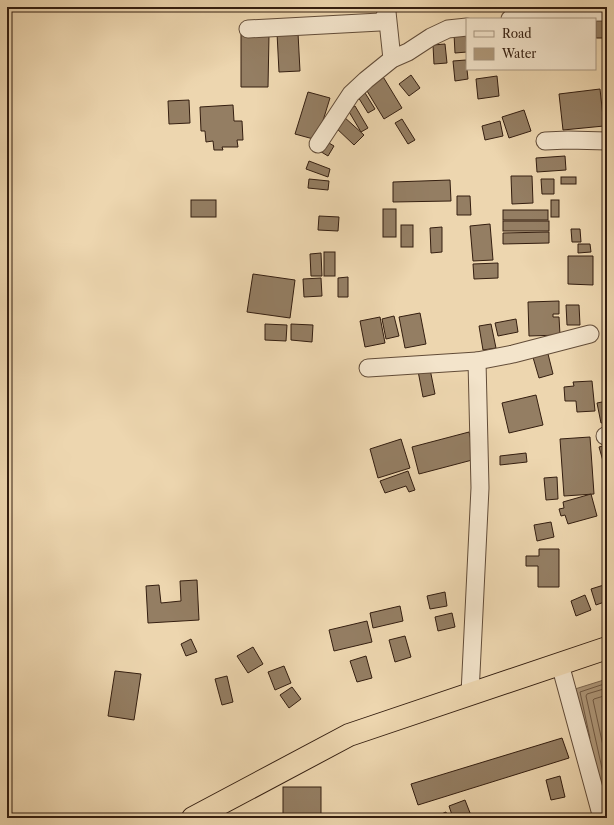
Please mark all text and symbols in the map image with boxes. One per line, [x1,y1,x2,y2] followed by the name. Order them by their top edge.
[466,18,596,70] legend
[502,26,532,41] text: Road
[501,46,536,61] text: Water

